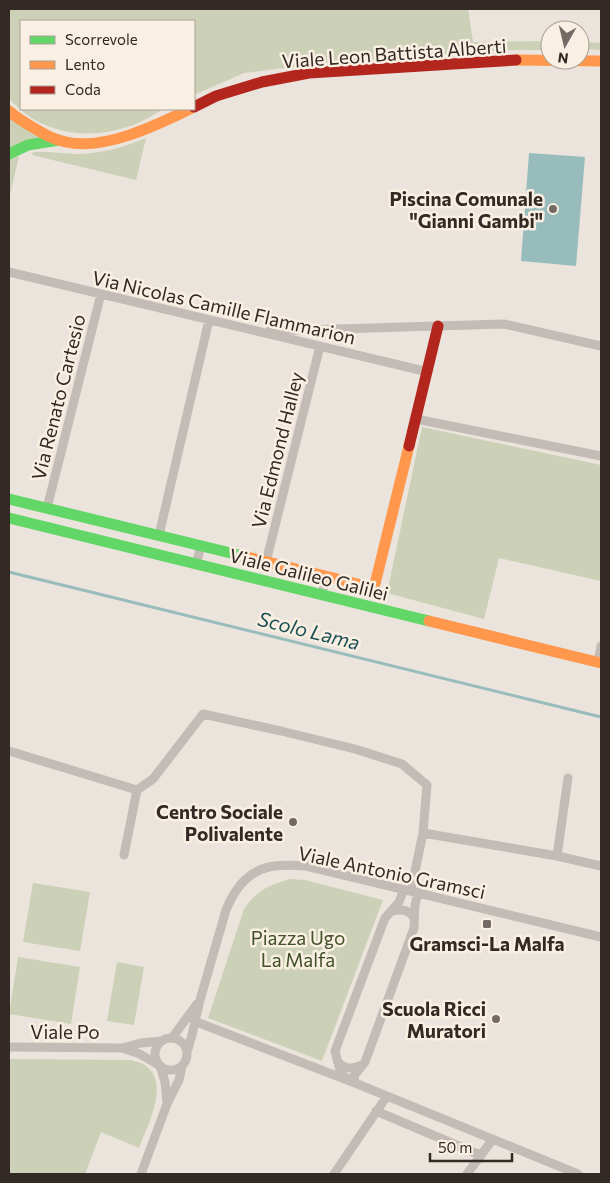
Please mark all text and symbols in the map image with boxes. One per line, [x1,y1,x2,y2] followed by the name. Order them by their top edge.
[20,20,195,110] legend
[540,20,590,70] north arrow
[65,30,138,48] text: Scorrevole
[281,34,507,72] street label: Viale Leon Battista Alberti
[557,49,570,68] text: N
[65,55,105,73] text: Lento
[65,80,101,98] text: Coda
[389,187,543,232] place label: Piscina Comunale "Gianni Gambi"
[547,203,559,215] marker: Piscina Comunale "Gianni Gambi"
[90,265,358,349] street label: Via Nicolas Camille Flammarion
[26,312,90,482] street label: Via Renato Cartesio
[246,369,308,531] street label: Via Edmond Halley
[227,543,391,605] street label: Viale Galileo Galilei
[256,606,362,654] water label: Scolo Lama
[156,800,283,845] place label: Centro Sociale Polivalente
[287,816,299,828] marker: Centro Sociale Polivalente
[296,841,488,903] street label: Viale Antonio Gramsci
[481,918,493,930] marker: Gramsci-La Malfa
[251,926,345,971] park label: Piazza Ugo La Malfa
[409,932,565,955] place label: Gramsci-La Malfa
[382,997,486,1042] place label: Scuola Ricci Muratori
[490,1013,502,1025] marker: Scuola Ricci Muratori
[30,1020,100,1043] street label: Viale Po
[430,1130,512,1162] scale bar
[438,1138,472,1156] text: 50 m

